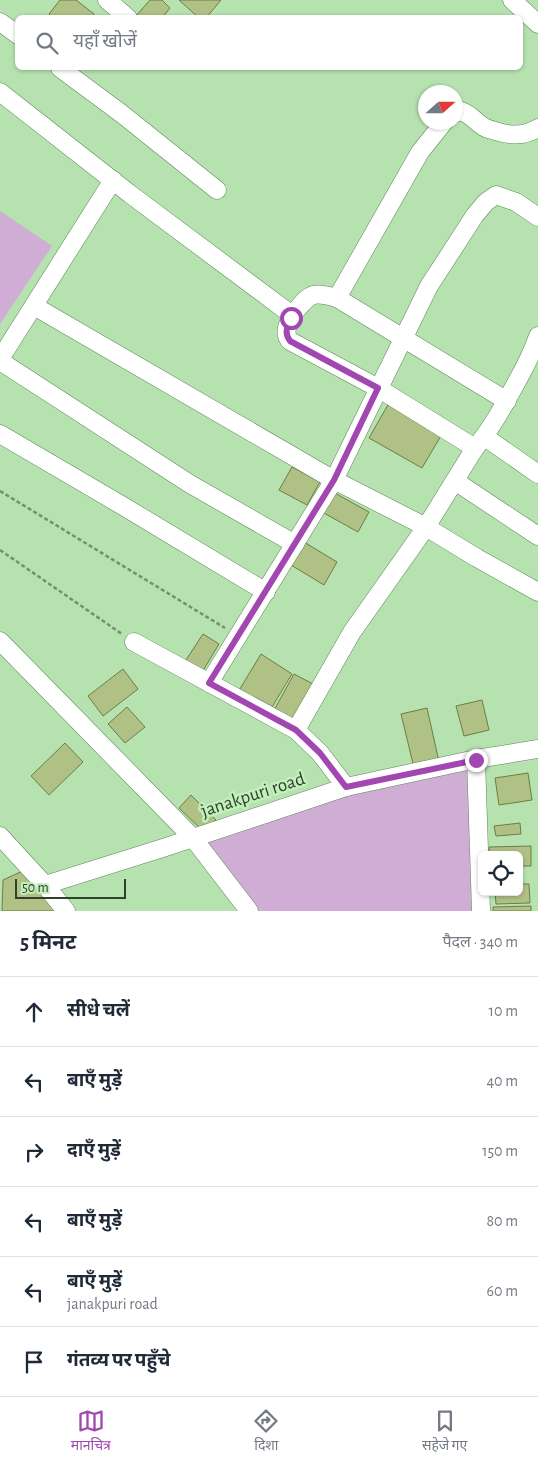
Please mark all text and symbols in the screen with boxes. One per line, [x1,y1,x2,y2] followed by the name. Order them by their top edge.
[15,15,523,70] search box
[33,29,61,57] icon: search
[73,32,137,51] text: यहाँ खोजें
[418,85,463,130] north arrow
[280,307,303,330] route start
[465,749,488,772] route end
[199,769,307,821] street label: janakpuri road
[478,851,523,896] map controls
[478,851,523,896] button: locate
[15,876,126,899] scale bar
[22,881,49,895] text: 50 m
[20,932,76,953] text: 5 मिनट
[442,934,518,950] text: पैदल · 340 m
[20,998,48,1026] icon: ahead
[67,1001,130,1020] text: सीधे चलें
[489,1003,518,1019] text: 10 m
[20,1068,48,1096] icon: left
[67,1071,122,1090] text: बाएँ मुड़ें
[486,1073,518,1089] text: 40 m
[20,1138,48,1166] icon: right
[67,1141,121,1160] text: दाएँ मुड़ें
[482,1143,518,1159] text: 150 m
[20,1208,48,1236] icon: left
[67,1211,122,1230] text: बाएँ मुड़ें
[487,1213,518,1229] text: 80 m
[67,1272,122,1291] text: बाएँ मुड़ें
[20,1278,48,1306] icon: left
[487,1283,518,1299] text: 60 m
[67,1296,158,1312] text: janakpuri road
[20,1348,48,1376] icon: arrive
[67,1351,170,1370] text: गंतव्य पर पहुँचे
[71,1407,111,1456] tab: मानचित्र
[252,1407,280,1456] tab: दिशा
[422,1407,467,1456] tab: सहेजे गए

